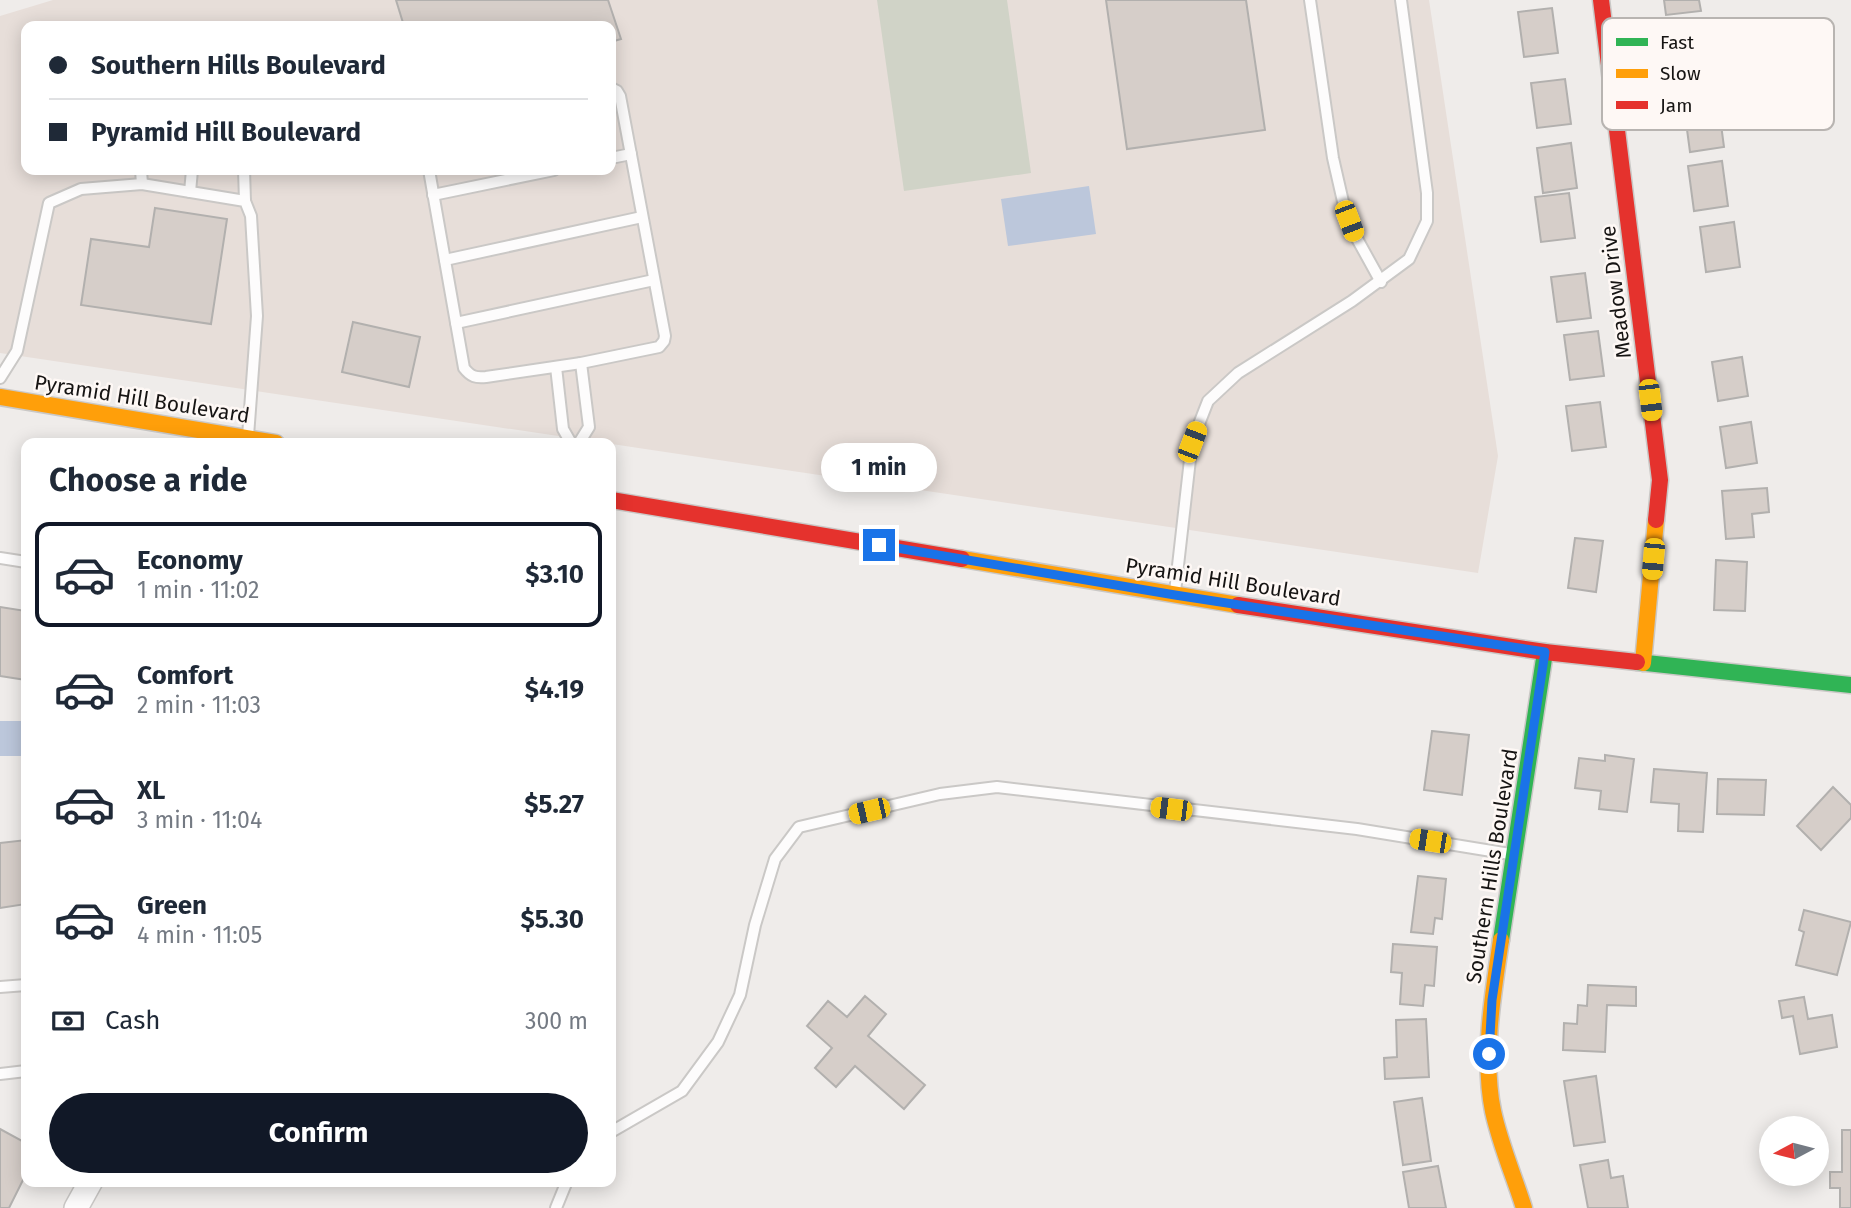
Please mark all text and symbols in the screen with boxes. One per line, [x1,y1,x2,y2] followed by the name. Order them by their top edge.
[1602,18,1834,130] legend
[1660,31,1694,54] text: Fast
[91,50,386,81] text: Southern Hills Boulevard
[1660,62,1701,85] text: Slow
[1660,94,1692,117] text: Jam
[91,117,361,148] text: Pyramid Hill Boulevard
[1332,198,1367,244] car
[1595,224,1637,360] street label: Meadow Drive
[33,369,251,429] street label: Pyramid Hill Boulevard
[1638,378,1663,422] car
[1175,419,1210,465] car
[821,444,937,492] callout: 1 min
[851,453,907,481] text: 1 min
[49,461,247,499] text: Choose a ride
[863,529,895,561] route end
[1641,537,1666,581] car
[53,543,116,606] icon: car
[137,545,243,576] text: Economy
[1124,552,1342,612] street label: Pyramid Hill Boulevard
[525,559,584,590] text: $3.10
[137,576,260,604] text: 1 min · 11:02
[53,658,116,721] icon: car
[137,660,233,691] text: Comfort
[525,674,584,705] text: $4.19
[137,691,261,719] text: 2 min · 11:03
[1461,747,1523,985] street label: Southern Hills Boulevard
[53,773,116,836] icon: car
[137,775,165,806] text: XL
[524,789,584,820] text: $5.27
[847,796,892,826] car
[1149,796,1194,822] car
[137,806,262,834] text: 3 min · 11:04
[1408,827,1453,855] car
[53,888,116,951] icon: car
[137,890,207,921] text: Green
[520,904,584,935] text: $5.30
[137,921,262,949] text: 4 min · 11:05
[49,1002,87,1040] icon: cash
[105,1005,161,1036] text: Cash
[525,1007,588,1035] text: 300 m
[1473,1038,1505,1070] route start
[49,1093,588,1173] button: Confirm
[1759,1116,1829,1186] north arrow
[1759,1116,1829,1186] map controls

